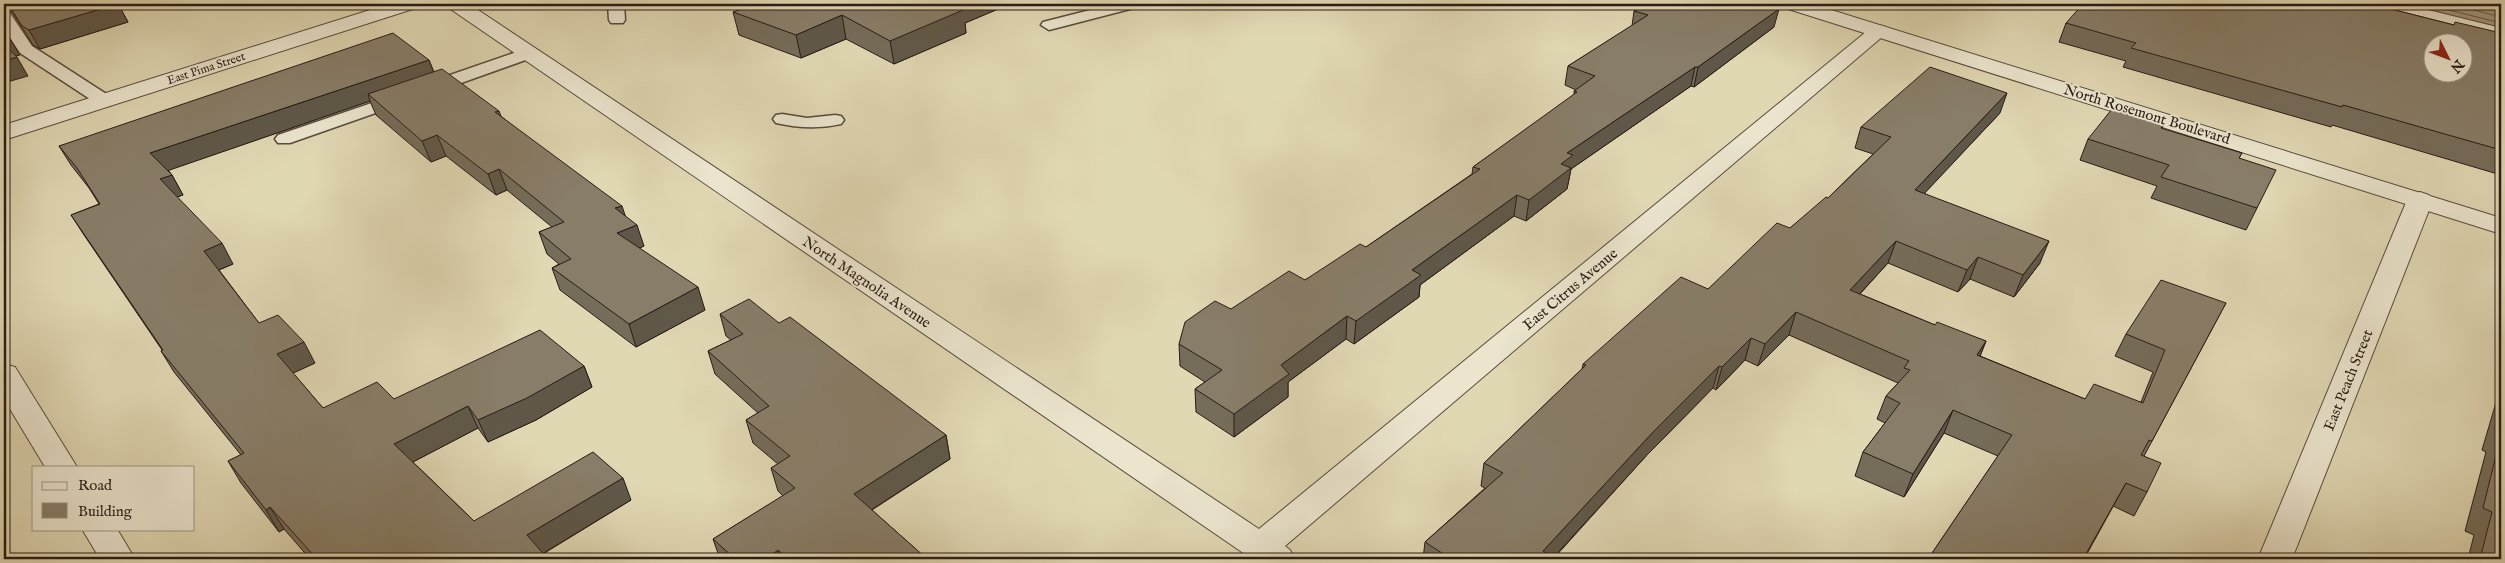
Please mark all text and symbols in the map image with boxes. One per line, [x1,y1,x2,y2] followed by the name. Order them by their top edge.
[2422,32,2472,82] north arrow
[165,49,247,88] street label: East Pima Street
[2446,55,2468,77] text: N
[2061,80,2233,149] street label: North Rosemont Boulevard
[799,232,935,333] street label: North Magnolia Avenue
[1519,244,1622,335] street label: East Citrus Avenue
[2320,327,2377,434] street label: East Peach Street
[32,466,195,530] legend
[78,476,113,495] text: Road
[78,502,133,521] text: Building

